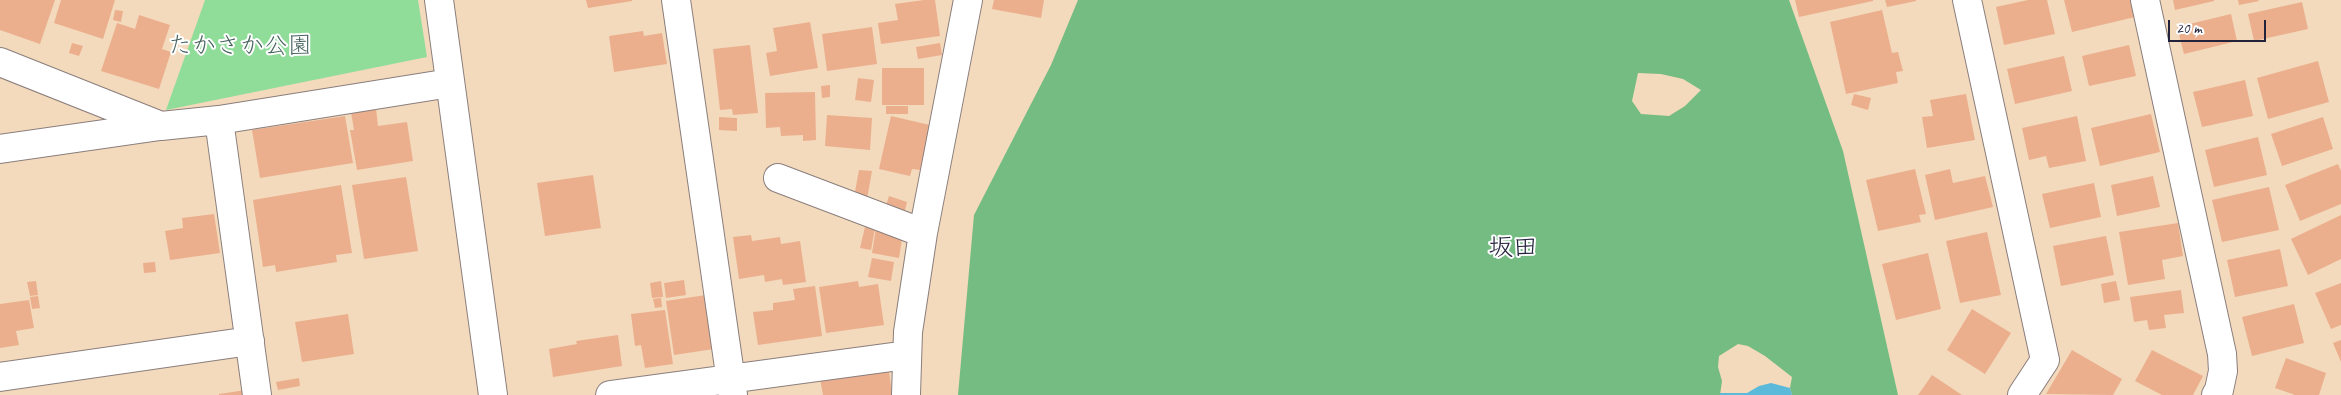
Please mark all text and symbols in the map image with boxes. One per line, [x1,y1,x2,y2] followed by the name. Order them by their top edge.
[2171,10,2268,42] scale bar
[2176,19,2202,38] text: 20 m
[168,33,312,61] park label: たかさか公園
[1488,233,1538,263] district label: 坂田

